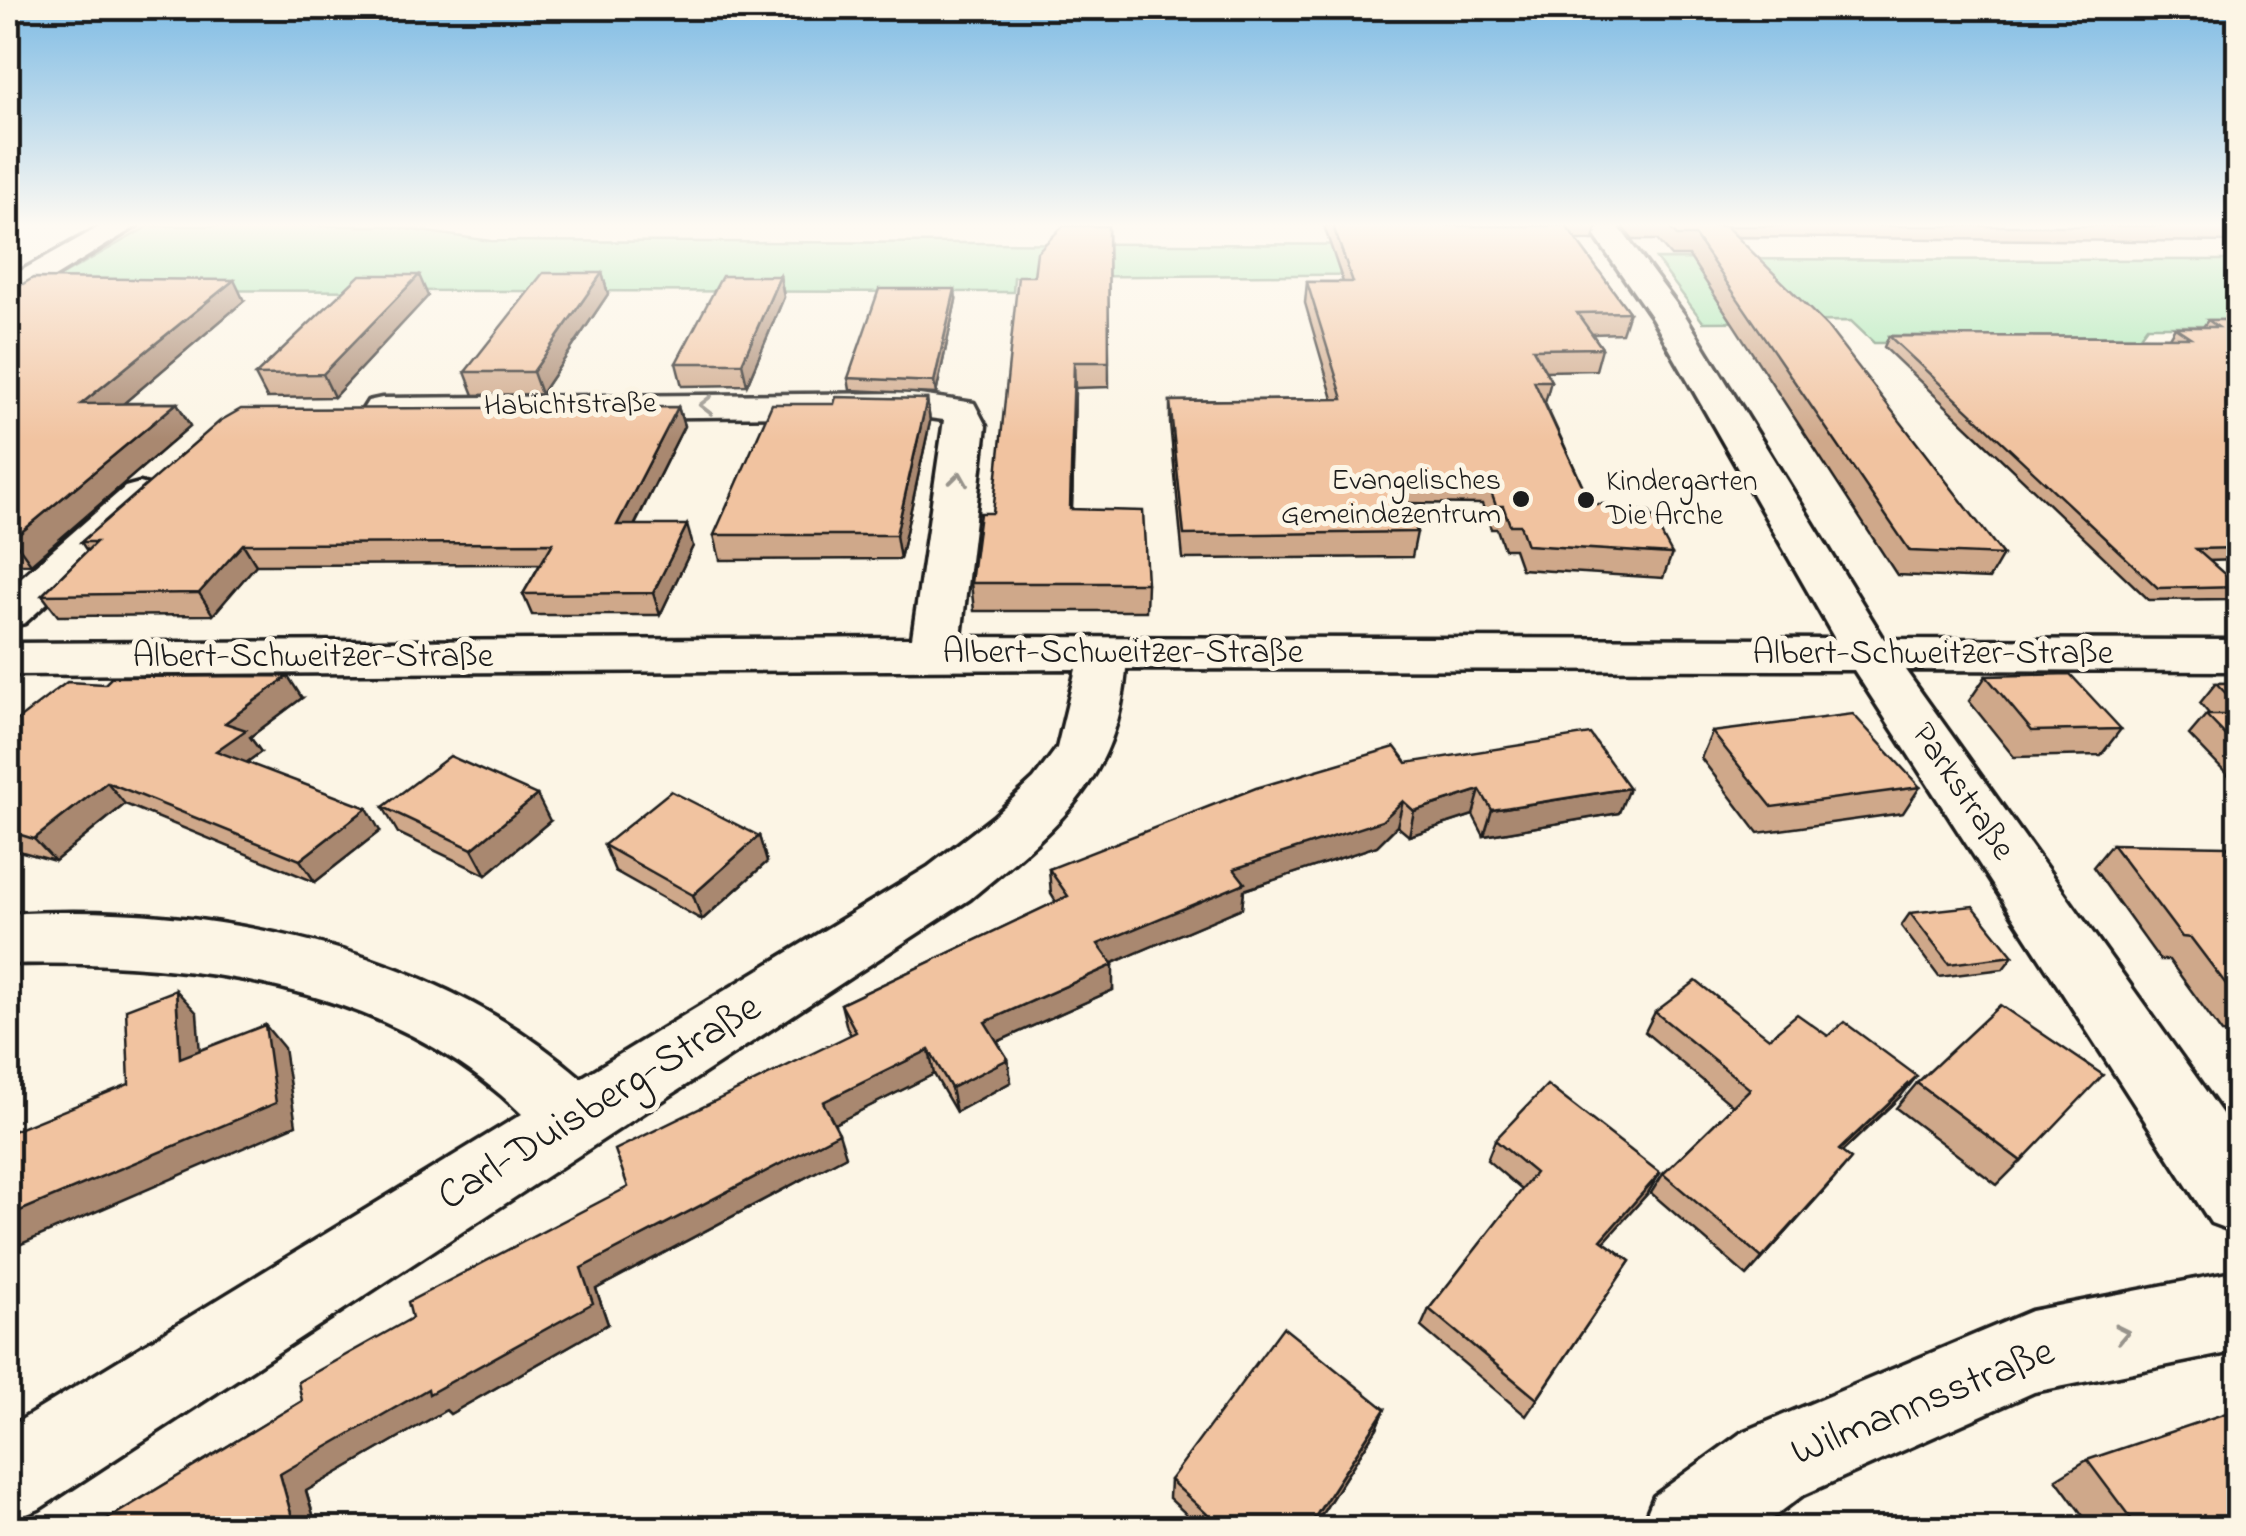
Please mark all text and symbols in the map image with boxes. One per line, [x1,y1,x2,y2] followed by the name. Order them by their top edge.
[483,382,657,430] street label: Habichtstraße
[698,394,714,416] one-way arrow
[1281,460,1501,538] place label: Evangelisches Gemeindezentrum
[1605,461,1758,539] place label: Kindergarten Die Arche
[947,471,968,487] one-way arrow
[1510,488,1532,510] marker: Evangelisches Gemeindezentrum
[1575,489,1597,511] marker: Kindergarten Die Arche
[943,628,1304,679] street label: Albert-Schweitzer-Straße
[1753,629,2114,680] street label: Albert-Schweitzer-Straße
[133,632,494,683] street label: Albert-Schweitzer-Straße
[1897,713,2027,871] street label: Parkstraße
[426,979,774,1227] street label: Carl-Duisberg-Straße
[1782,1322,2064,1484] street label: Wilmannsstraße
[2113,1324,2130,1345] one-way arrow

